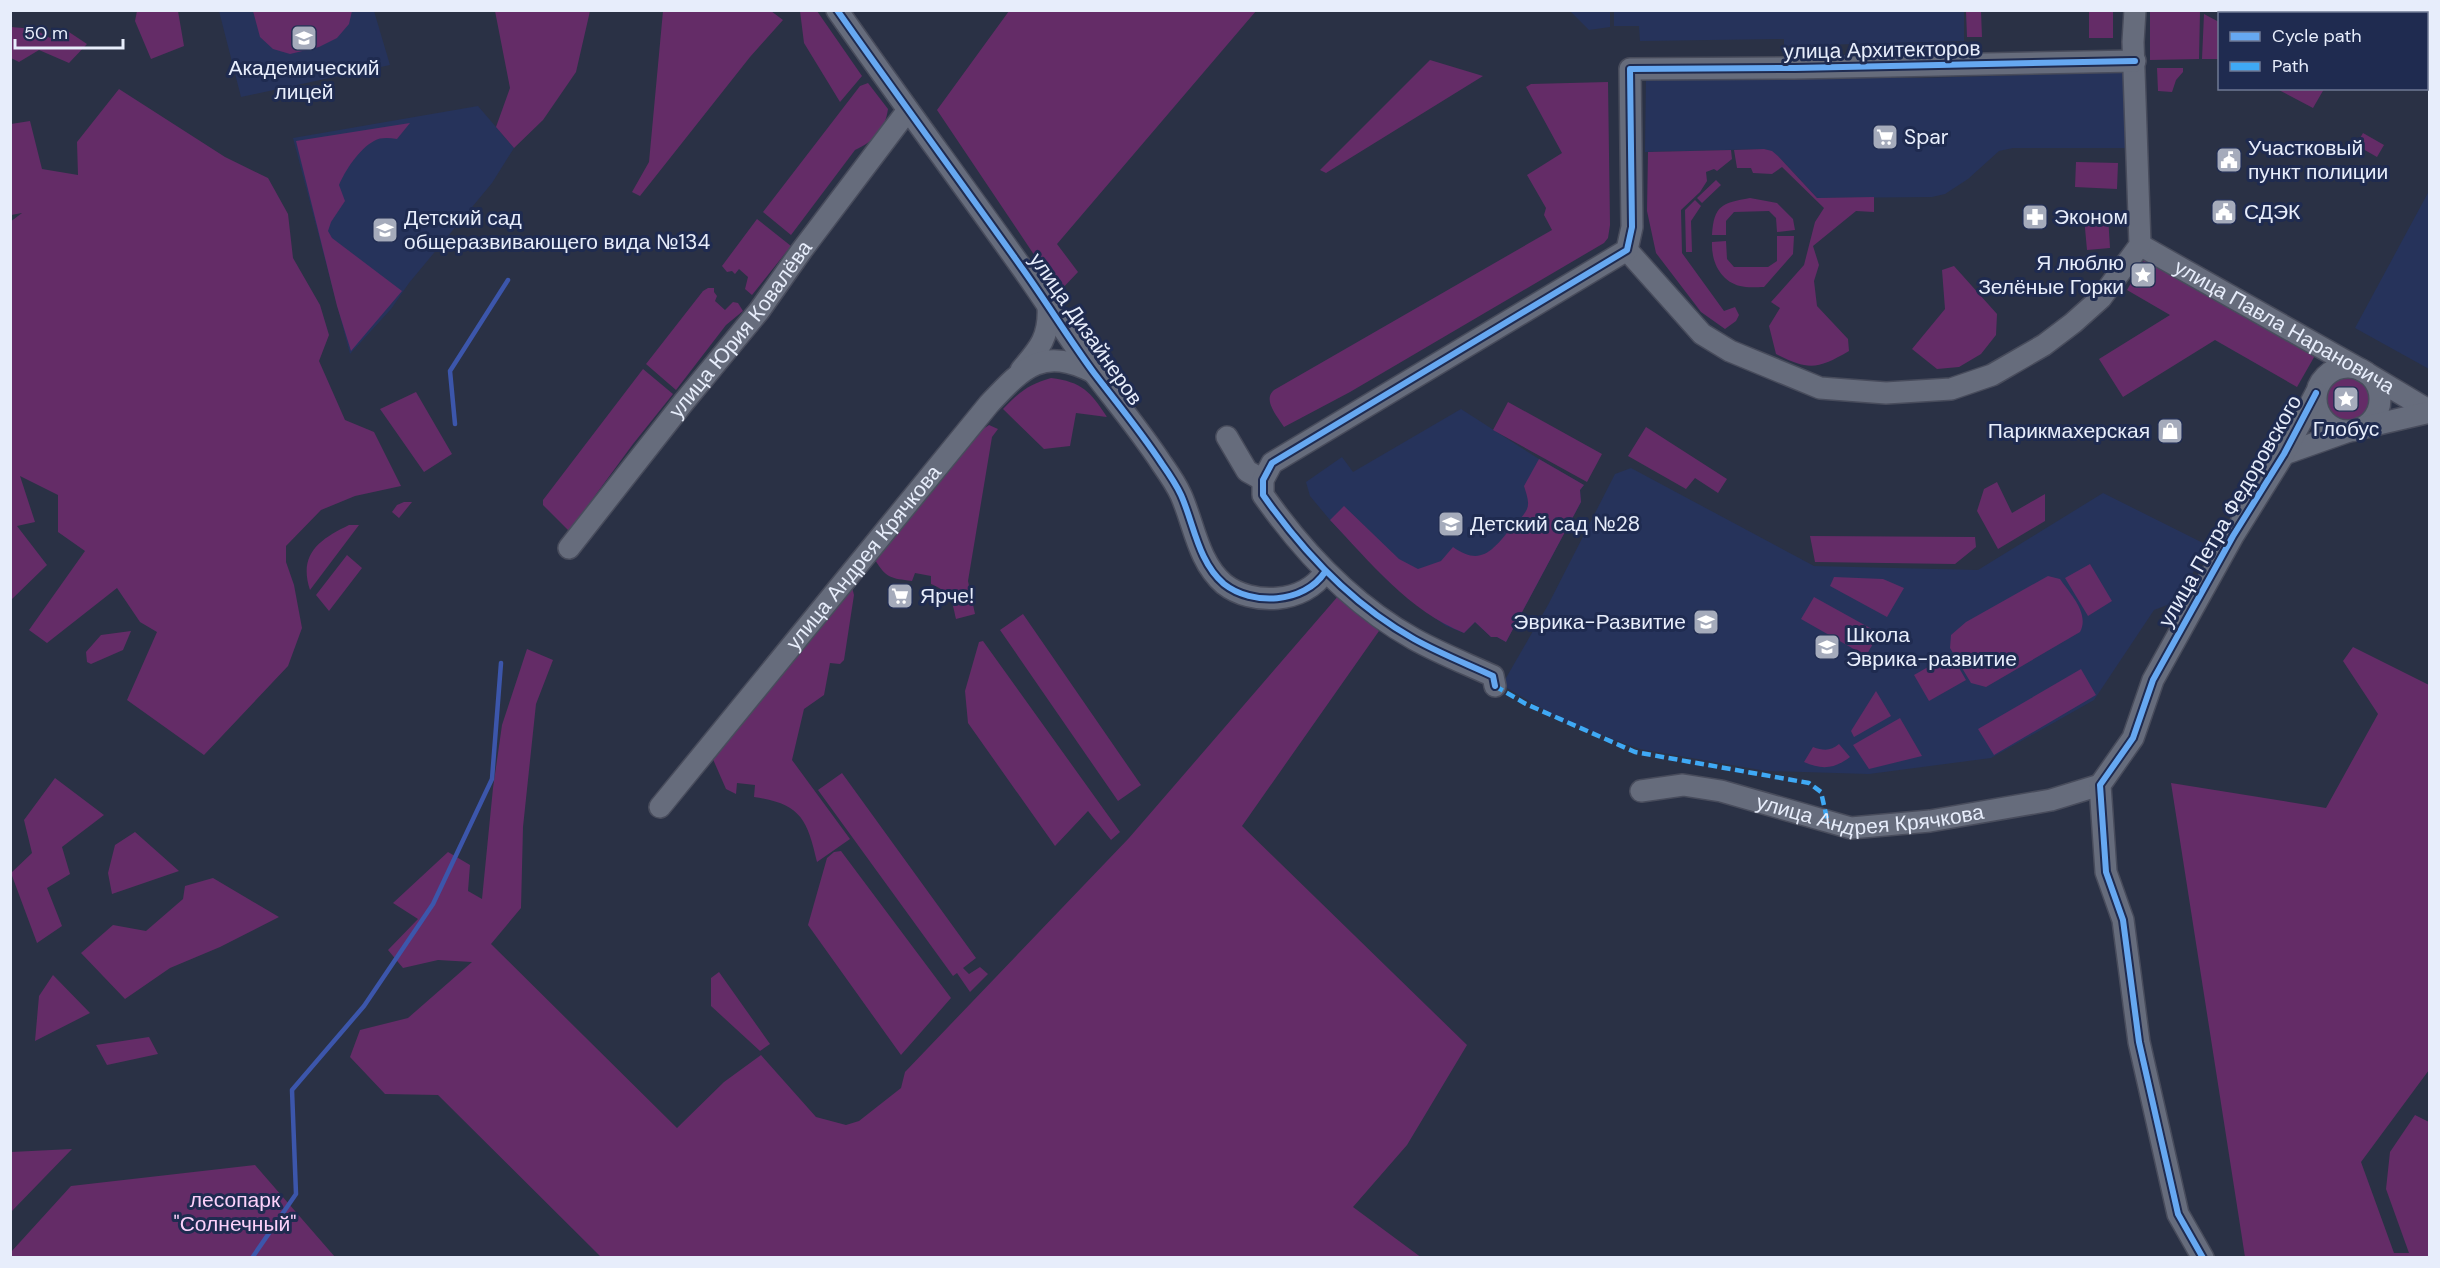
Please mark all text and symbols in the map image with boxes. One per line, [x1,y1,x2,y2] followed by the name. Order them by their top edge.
[15,12,123,50] scale bar
[2218,12,2428,90] legend
[24,21,68,45] text: 50 m
[289,23,319,53] school or university icon: Академический лицей
[2272,24,2362,48] text: Cycle path
[1783,34,1981,66] street label: улица Архитекторов
[228,54,380,106] place label: Академический лицей
[2272,54,2309,78] text: Path
[1870,122,1900,152] supermarket icon: Spar
[1904,123,1949,151] place label: Spar
[2248,134,2388,186] place label: Участковый пункт полиции
[2214,145,2244,175] public building icon: Участковый пункт полиции
[2209,197,2239,227] public building icon: СДЭК
[2244,198,2301,226] place label: СДЭК
[2020,202,2050,232] pharmacy icon: Эконом
[2054,203,2128,231] place label: Эконом
[404,204,710,256] place label: Детский сад общеразвивающего вида №134
[370,215,400,245] school or university icon: Детский сад общеразвивающего вида №134
[662,234,819,424] street label: улица Юрия Ковалёва
[1023,247,1149,411] street label: улица Дизайнеров
[1978,249,2124,301] place label: Я люблю Зелёные Горки
[2169,253,2400,401] street label: улица Павла Нарановича
[2128,260,2158,290] place icon: Я люблю Зелёные Горки
[2331,384,2361,414] place icon: Глобус
[2152,390,2308,632] street label: улица Петра Федоровского
[2313,415,2379,443] place label: Глобус
[2155,416,2185,446] shop icon: Парикмахерская
[1988,417,2150,445] place label: Парикмахерская
[780,459,948,656] street label: улица Андрея Крячкова
[1436,509,1466,539] school or university icon: Детский сад №28
[1470,510,1640,538] place label: Детский сад №28
[885,581,915,611] supermarket icon: Ярче!
[920,582,974,610] place label: Ярче!
[1691,607,1721,637] school or university icon: Эврика-Развитие
[1513,608,1686,636] place label: Эврика-Развитие
[1846,621,2017,673] place label: Школа Эврика-развитие
[1812,632,1842,662] school or university icon: Школа Эврика-развитие
[1753,788,1986,842] street label: улица Андрея Крячкова
[174,1186,296,1238] park label: лесопарк "Солнечный"

